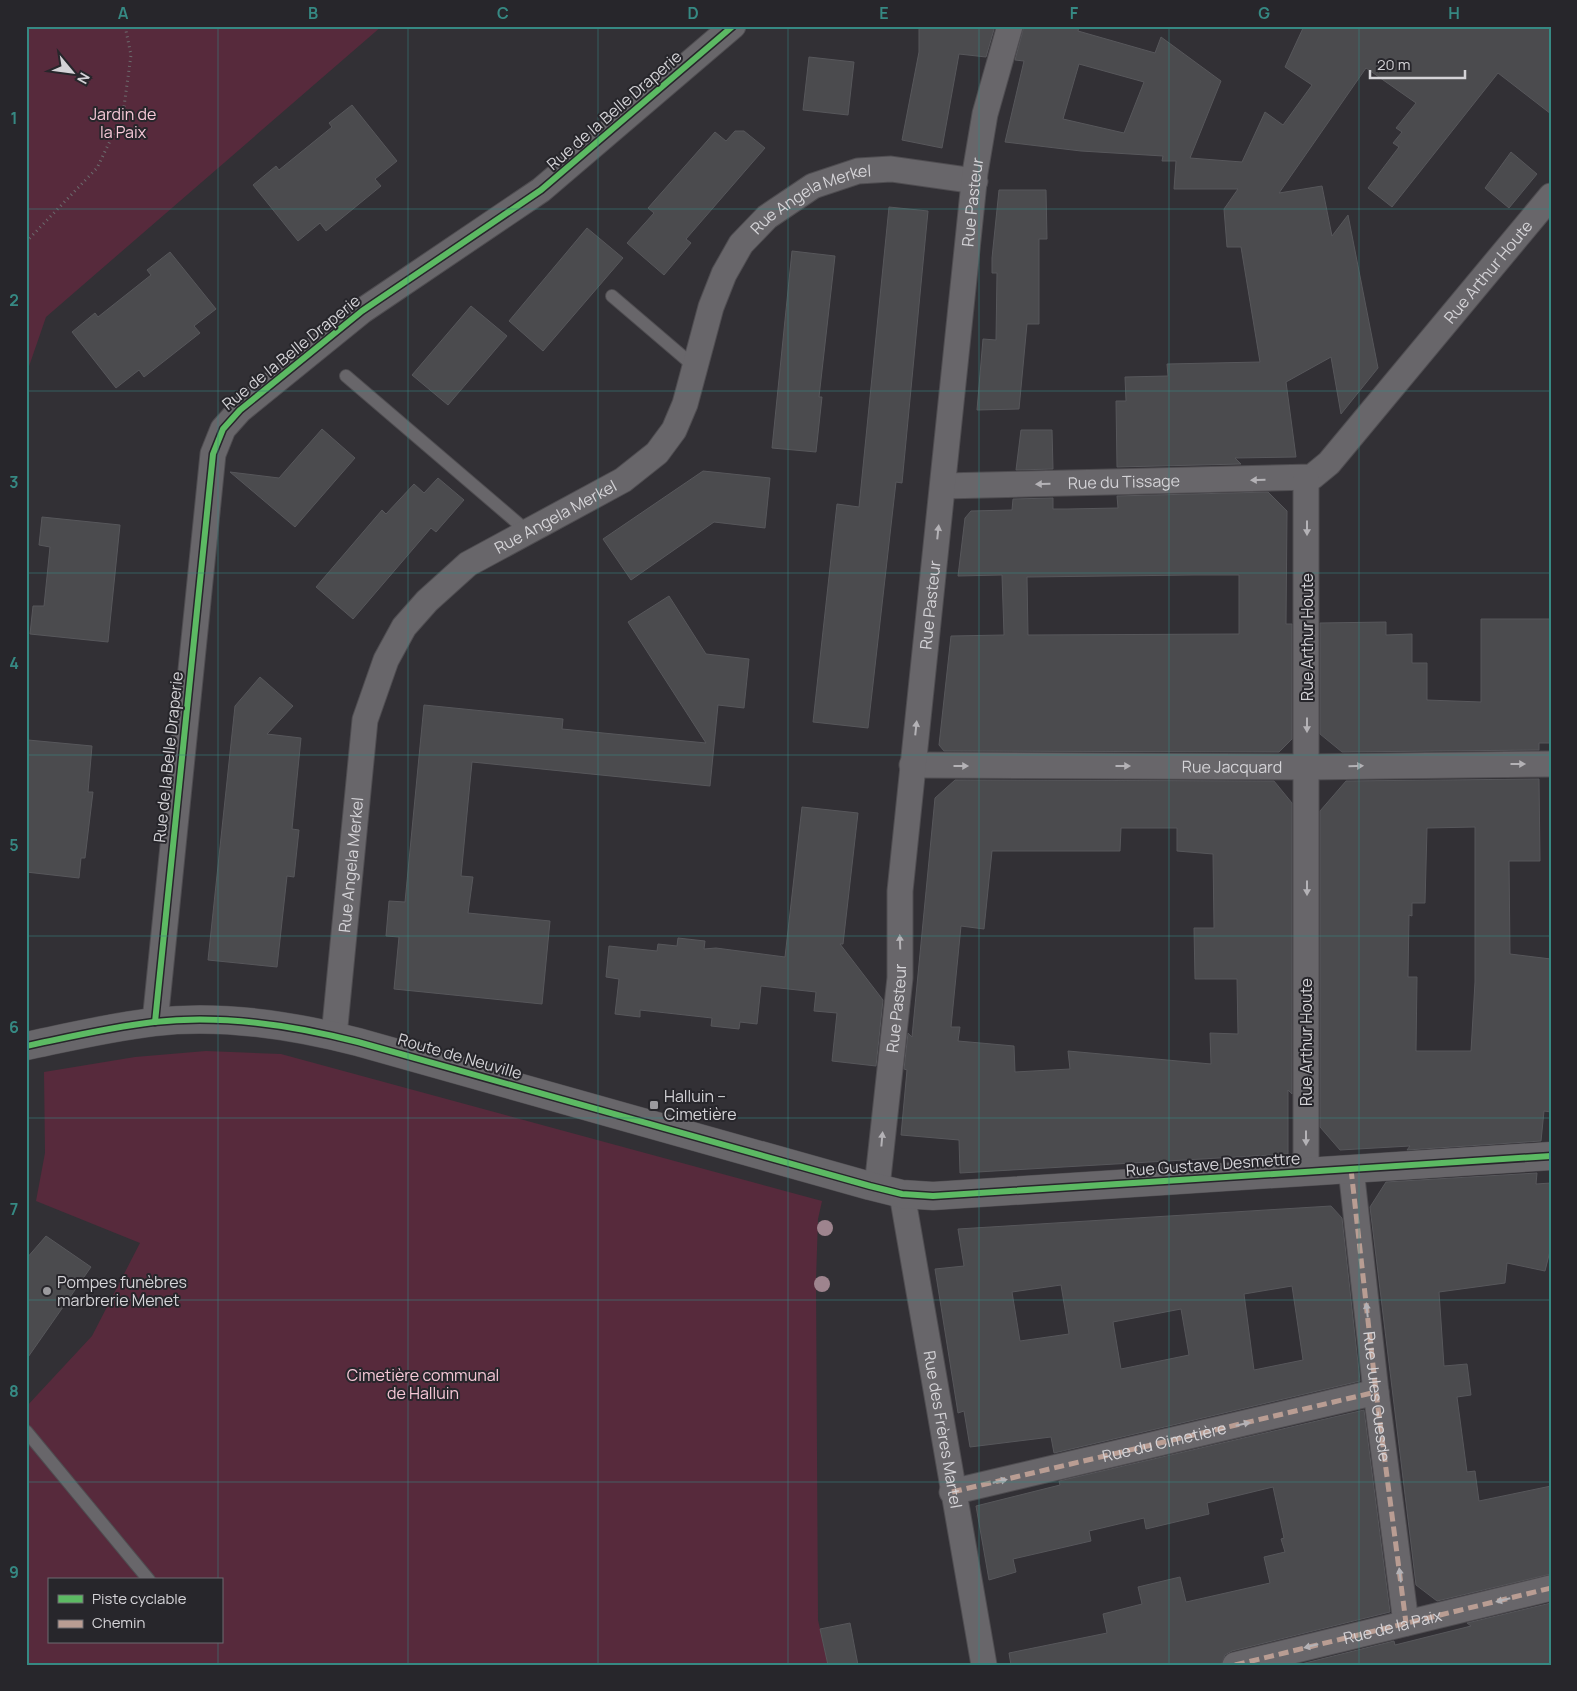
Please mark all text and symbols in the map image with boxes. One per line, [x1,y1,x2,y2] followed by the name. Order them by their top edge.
[118,2,129,24] text: A
[308,2,318,24] text: B
[497,2,509,24] text: C
[687,2,699,24] text: D
[879,2,889,24] text: E
[1070,2,1079,24] text: F
[1258,2,1270,24] text: G
[1448,2,1460,24] text: H
[542,45,686,175] street label: Rue de la Belle Draperie
[48,48,98,98] north arrow
[1370,48,1464,80] scale bar
[1377,54,1410,75] text: 20 m
[73,70,95,88] text: N
[90,103,156,143] park label: Jardin de la Paix
[10,107,18,129] text: 1
[956,156,988,248] street label: Rue Pasteur
[745,159,872,239] street label: Rue Angela Merkel
[1439,215,1537,328] street label: Rue Arthur Houte
[9,289,19,311] text: 2
[217,289,365,415] street label: Rue de la Belle Draperie
[1068,469,1180,494] street label: Rue du Tissage
[9,471,19,493] text: 3
[490,475,620,559] street label: Rue Angela Merkel
[1249,476,1265,484] one-way arrow
[1035,480,1051,488] one-way arrow
[1303,520,1311,536] one-way arrow
[934,524,942,540] one-way arrow
[914,559,946,650] street label: Rue Pasteur
[1296,573,1318,701] street label: Rue Arthur Houte
[9,652,19,674] text: 4
[148,670,188,844] street label: Rue de la Belle Draperie
[1303,717,1311,733] one-way arrow
[912,720,920,736] one-way arrow
[1182,755,1282,778] street label: Rue Jacquard
[1511,760,1527,768] one-way arrow
[953,762,969,770] one-way arrow
[1116,762,1132,770] one-way arrow
[1348,762,1364,770] one-way arrow
[333,796,368,934] street label: Rue Angela Merkel
[9,834,19,856] text: 5
[1303,880,1311,896] one-way arrow
[895,934,903,950] one-way arrow
[881,963,911,1054] street label: Rue Pasteur
[1295,978,1317,1106] street label: Rue Arthur Houte
[9,1016,19,1038] text: 6
[395,1028,525,1084] street label: Route de Neuville
[664,1085,737,1125] place label: Halluin – Cimetière
[648,1099,660,1111] marker: Halluin – Cimetière
[1302,1130,1310,1146] one-way arrow
[878,1131,886,1147] one-way arrow
[1125,1147,1301,1181] street label: Rue Gustave Desmettre
[10,1198,18,1220] text: 7
[57,1271,187,1311] place label: Pompes funèbres marbrerie Menet
[41,1285,53,1297] marker: Pompes funèbres marbrerie Menet
[1363,1301,1371,1317] one-way arrow
[1358,1330,1396,1463] street label: Rue Jules Guesde
[918,1349,968,1510] street label: Rue des Frères Martel
[347,1364,499,1404] park label: Cimetière communal de Halluin
[9,1380,19,1402] text: 8
[1100,1417,1228,1467] street label: Rue du Cimetière
[1235,1419,1250,1427] one-way arrow
[992,1477,1007,1485] one-way arrow
[9,1561,19,1583] text: 9
[1396,1567,1404,1583] one-way arrow
[48,1578,222,1644] legend
[92,1588,187,1609] text: Piste cyclable
[1496,1596,1511,1604] one-way arrow
[1341,1604,1444,1649] street label: Rue de la Paix
[92,1612,145,1633] text: Chemin
[1304,1642,1319,1650] one-way arrow

